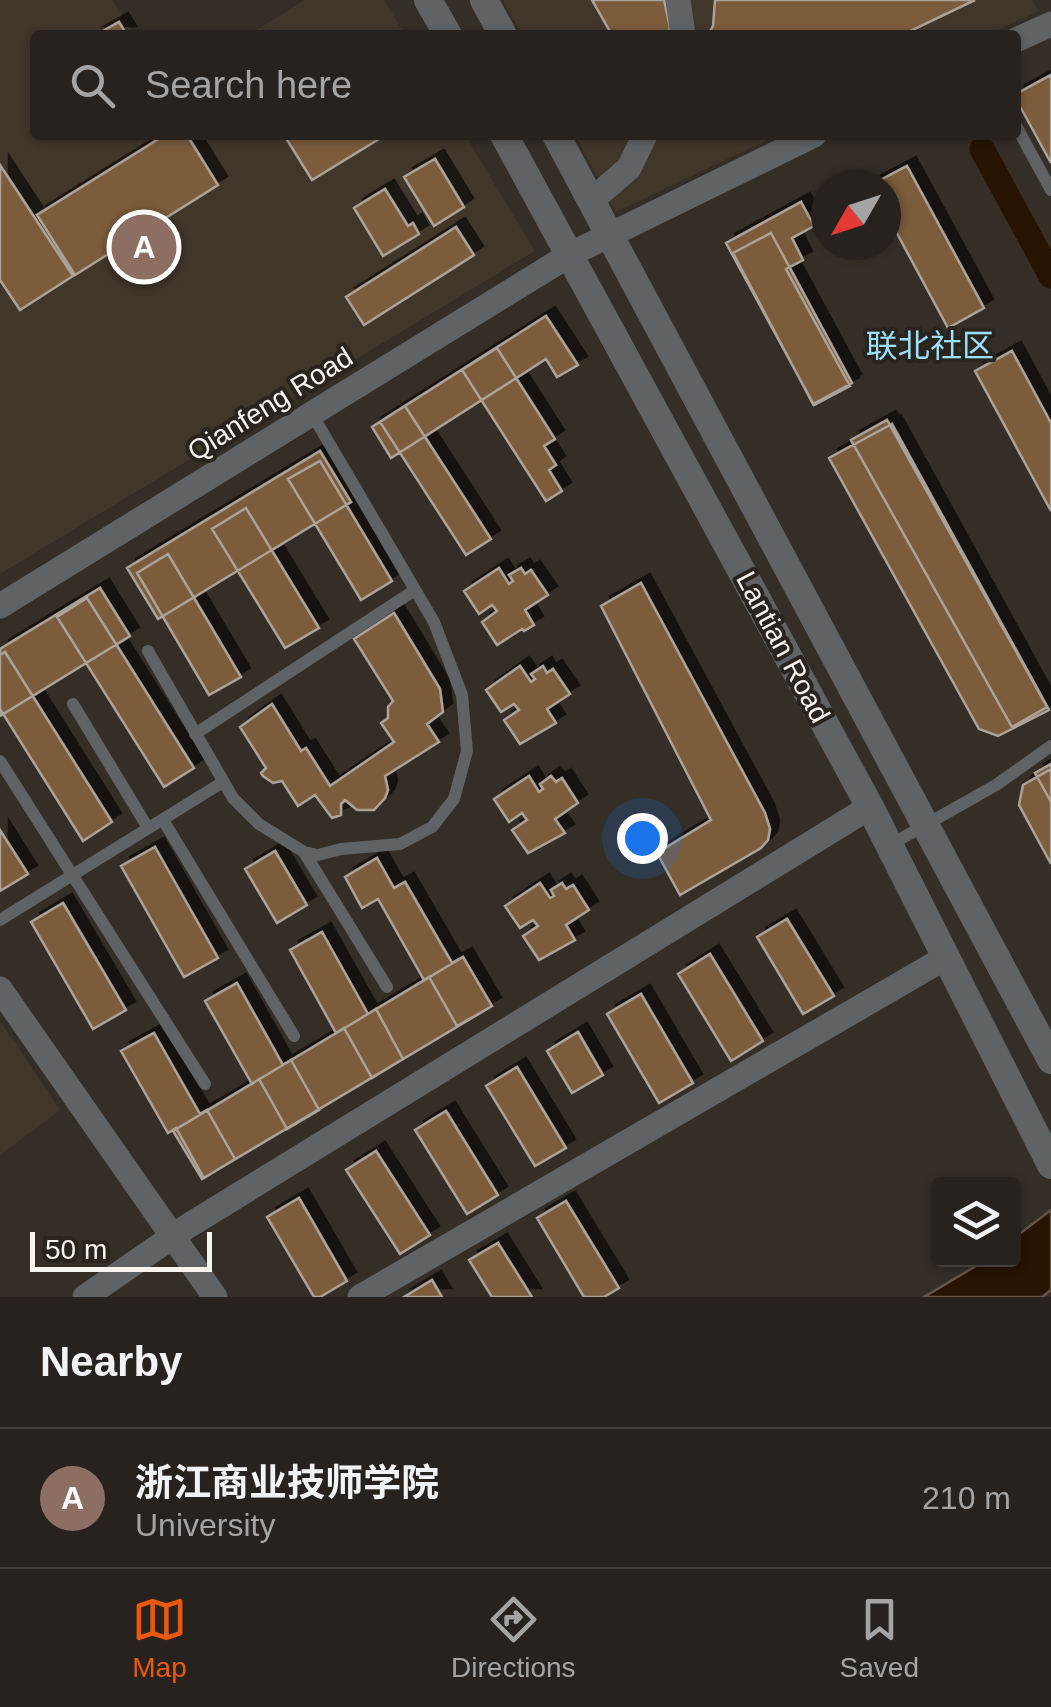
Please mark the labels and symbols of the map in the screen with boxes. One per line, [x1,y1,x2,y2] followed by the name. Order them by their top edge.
[811,170,901,260] north arrow
[112,210,176,284] pin: A
[866,328,994,364] district label: 联北社区
[182,341,358,467] street label: Qianfeng Road
[730,566,836,728] street label: Lantian Road
[617,813,668,864] your location
[30,1227,212,1272] scale bar

